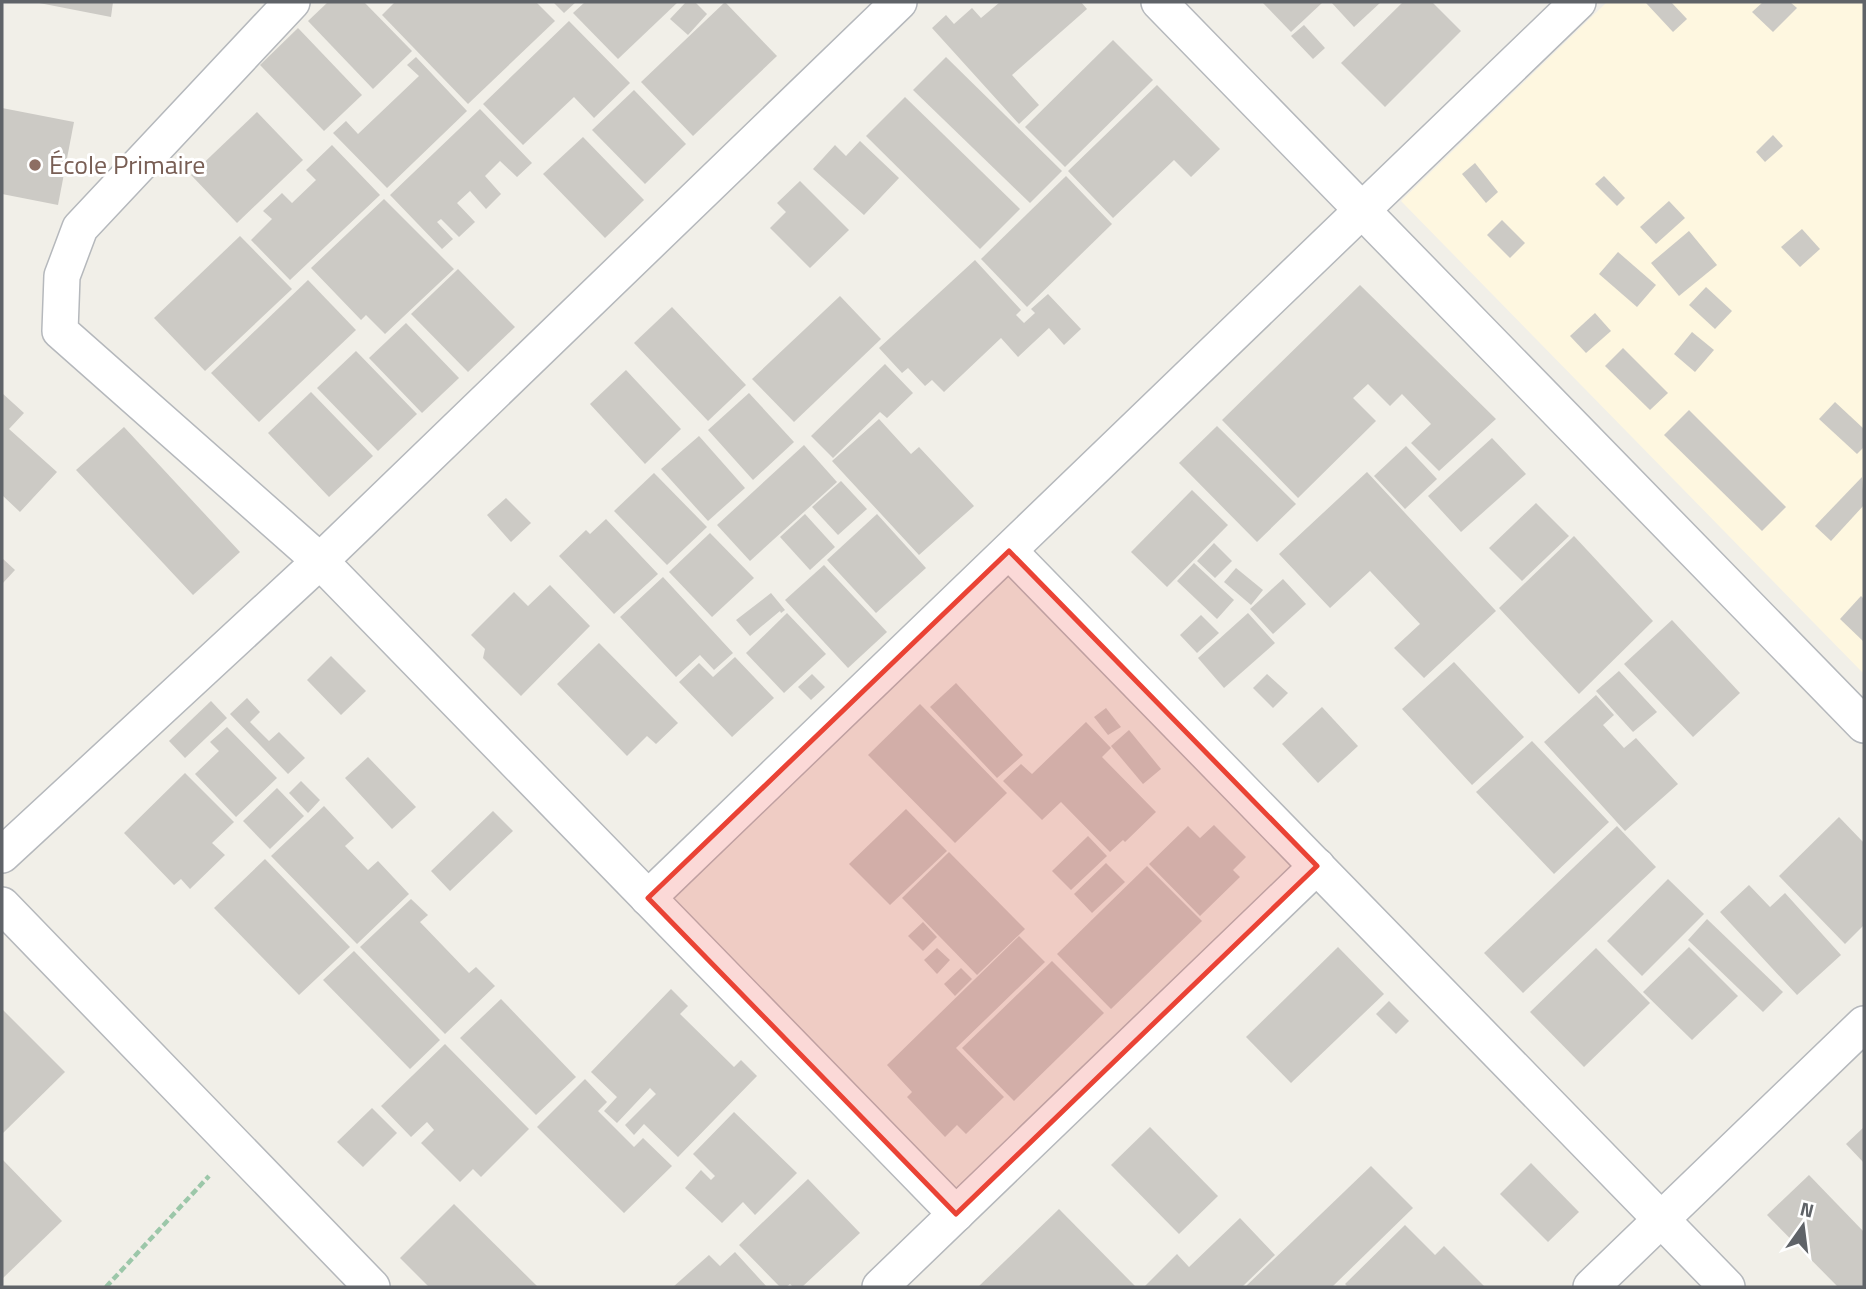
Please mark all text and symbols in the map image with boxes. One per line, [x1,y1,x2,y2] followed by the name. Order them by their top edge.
[49,145,205,184] place label: École Primaire
[27,157,43,173] marker: École Primaire
[1768,1191,1838,1261] north arrow
[1797,1193,1817,1225] text: N

